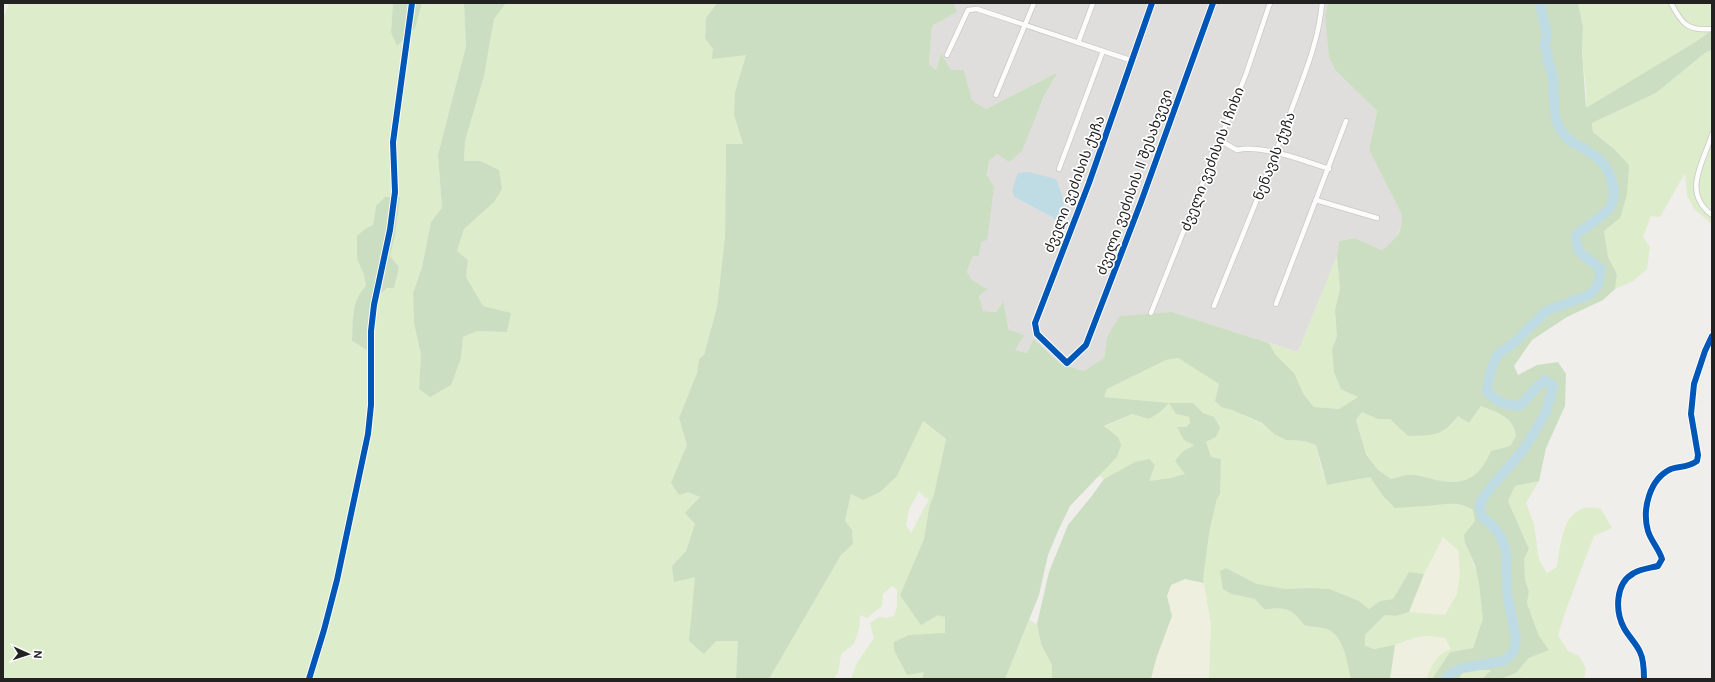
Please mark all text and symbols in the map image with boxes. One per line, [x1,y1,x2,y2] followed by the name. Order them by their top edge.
[1176,84,1248,234] street label: ძველი ვეძისის I ჩიხი
[1092,87,1176,277] street label: ძველი ვეძისის II შესახვევი
[1249,109,1299,203] street label: ნენავის ქუჩა
[1039,113,1109,255] street label: ძველი ვეძისის ქუჩა
[8,634,48,674] north arrow
[31,650,45,659] text: N

